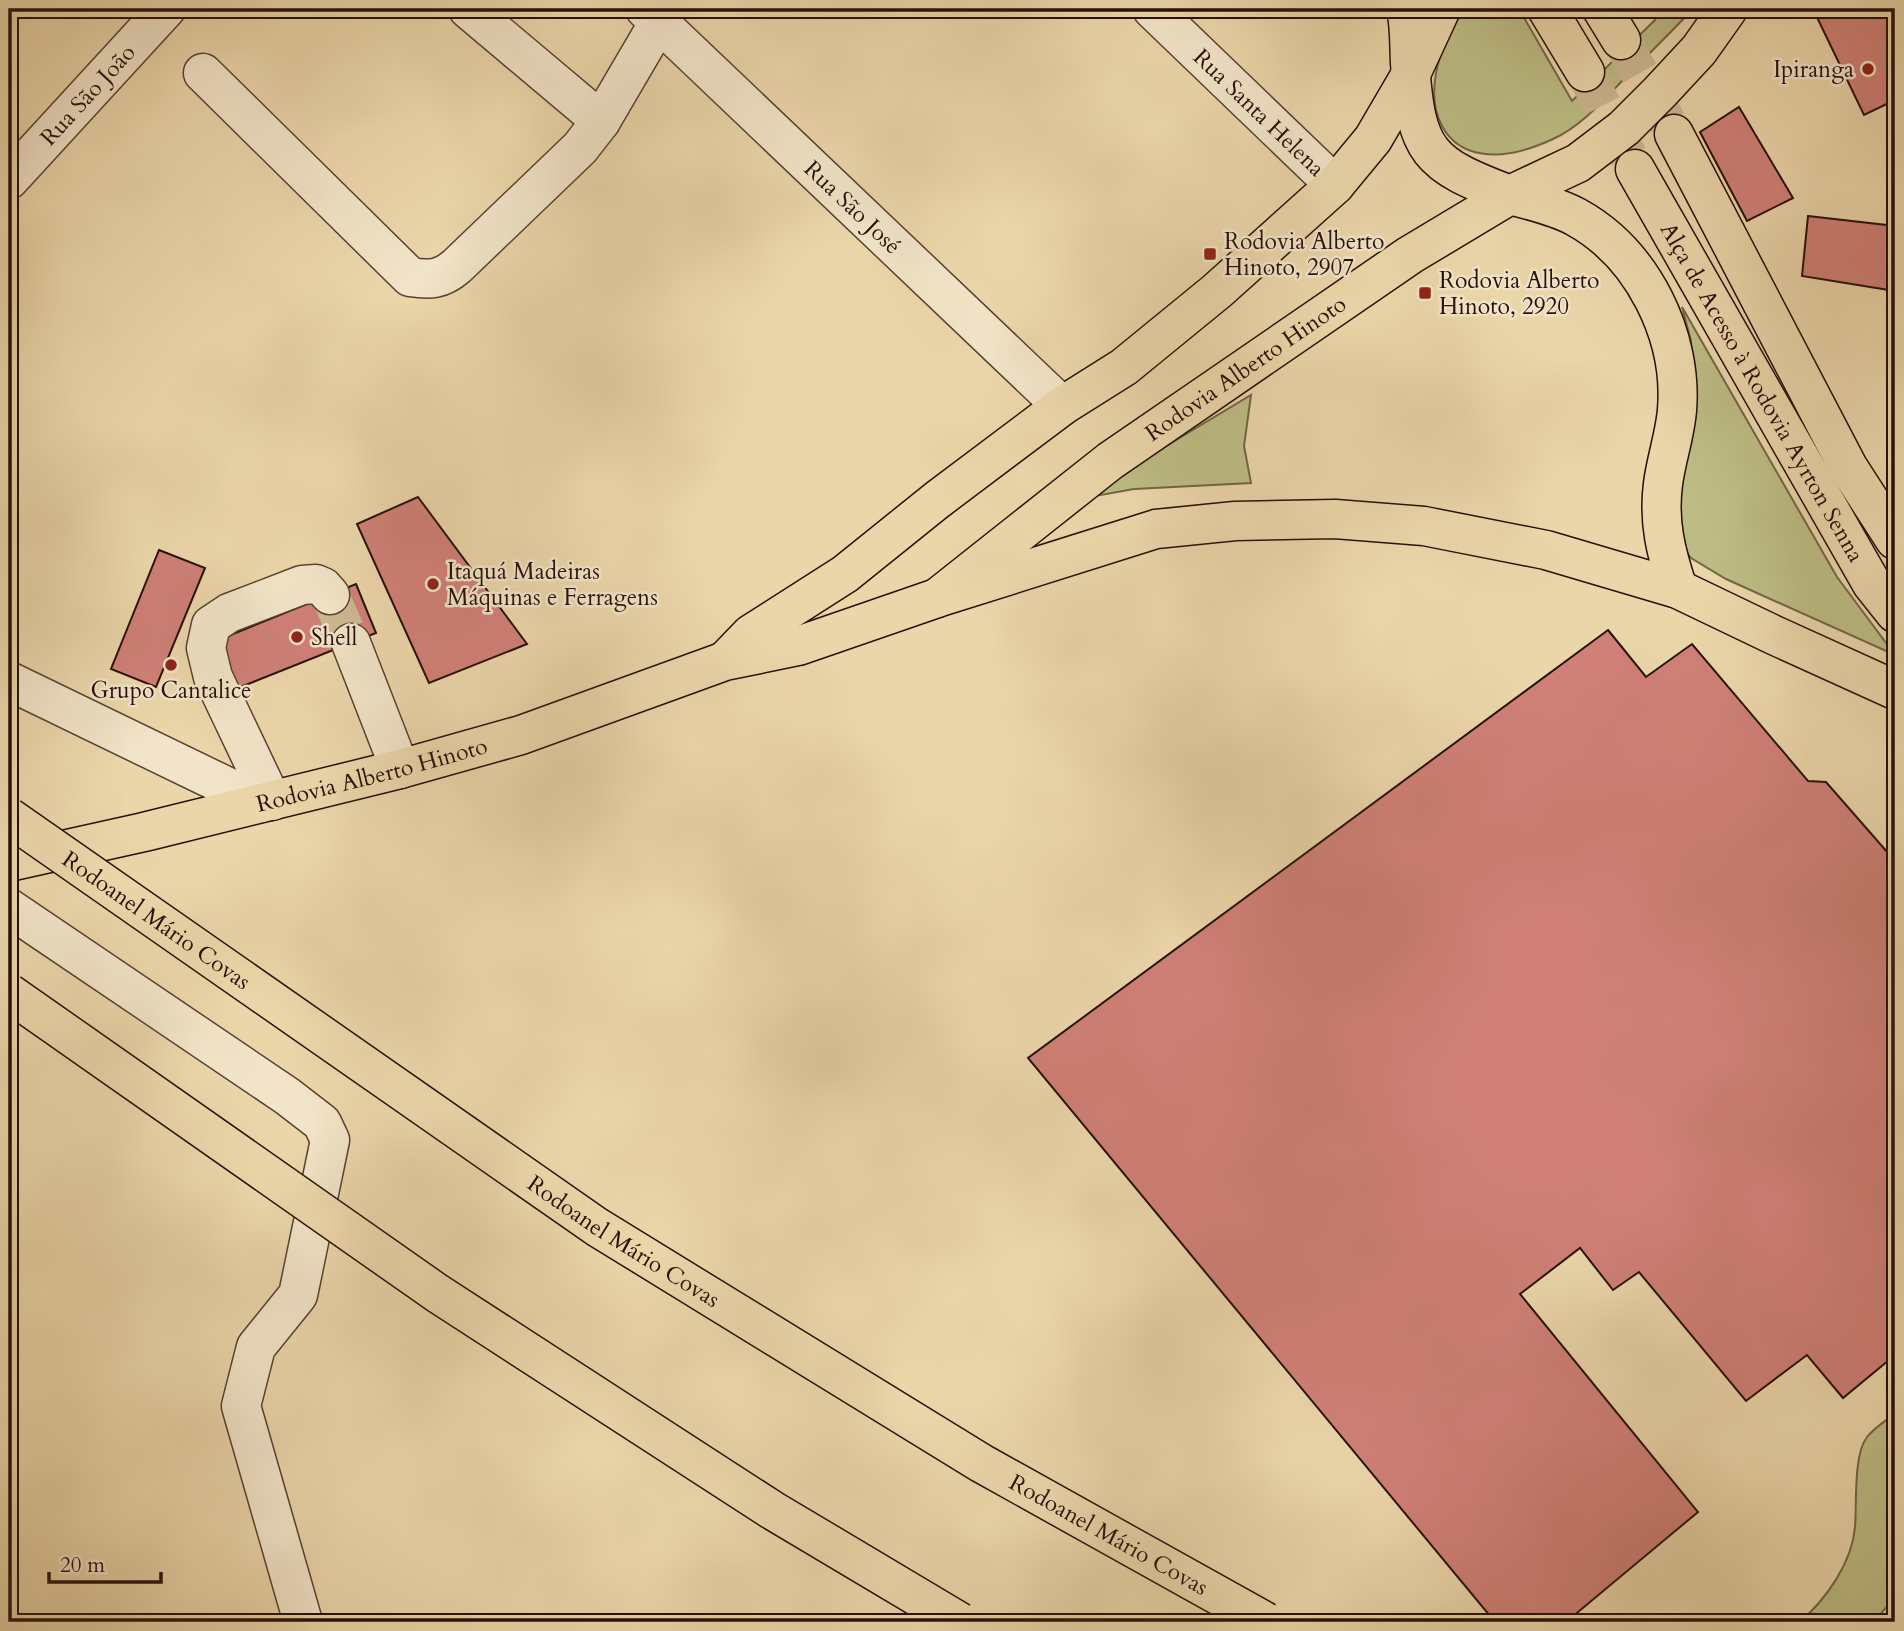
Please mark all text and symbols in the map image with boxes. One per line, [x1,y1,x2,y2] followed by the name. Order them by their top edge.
[33,37,142,152] street label: Rua São João
[1187,42,1332,183] street label: Rua Santa Helena
[1773,54,1854,85] place label: Ipiranga
[1860,61,1876,77] marker: Ipiranga
[798,153,908,261] street label: Rua São José
[1653,217,1872,568] street label: Alça de Acesso à Rodovia Ayrton Senna
[1224,226,1384,283] place label: Rodovia Alberto Hinoto, 2907
[1202,246,1218,262] marker: Rodovia Alberto Hinoto, 2907
[1439,265,1599,322] place label: Rodovia Alberto Hinoto, 2920
[1417,285,1433,301] marker: Rodovia Alberto Hinoto, 2920
[1139,288,1352,448] street label: Rodovia Alberto Hinoto
[447,556,658,613] place label: Itaquá Madeiras Máquinas e Ferragens
[425,576,441,592] marker: Itaquá Madeiras Máquinas e Ferragens
[311,622,357,653] place label: Shell
[289,629,305,645] marker: Shell
[163,657,179,673] marker: Grupo Cantalice
[90,675,252,706] place label: Grupo Cantalice
[253,730,491,819] street label: Rodovia Alberto Hinoto
[56,843,257,996] street label: Rodoanel Mário Covas
[521,1168,726,1314] street label: Rodoanel Mário Covas
[1004,1466,1214,1602] street label: Rodoanel Mário Covas
[49,1540,161,1584] scale bar
[60,1551,105,1580] text: 20 m

